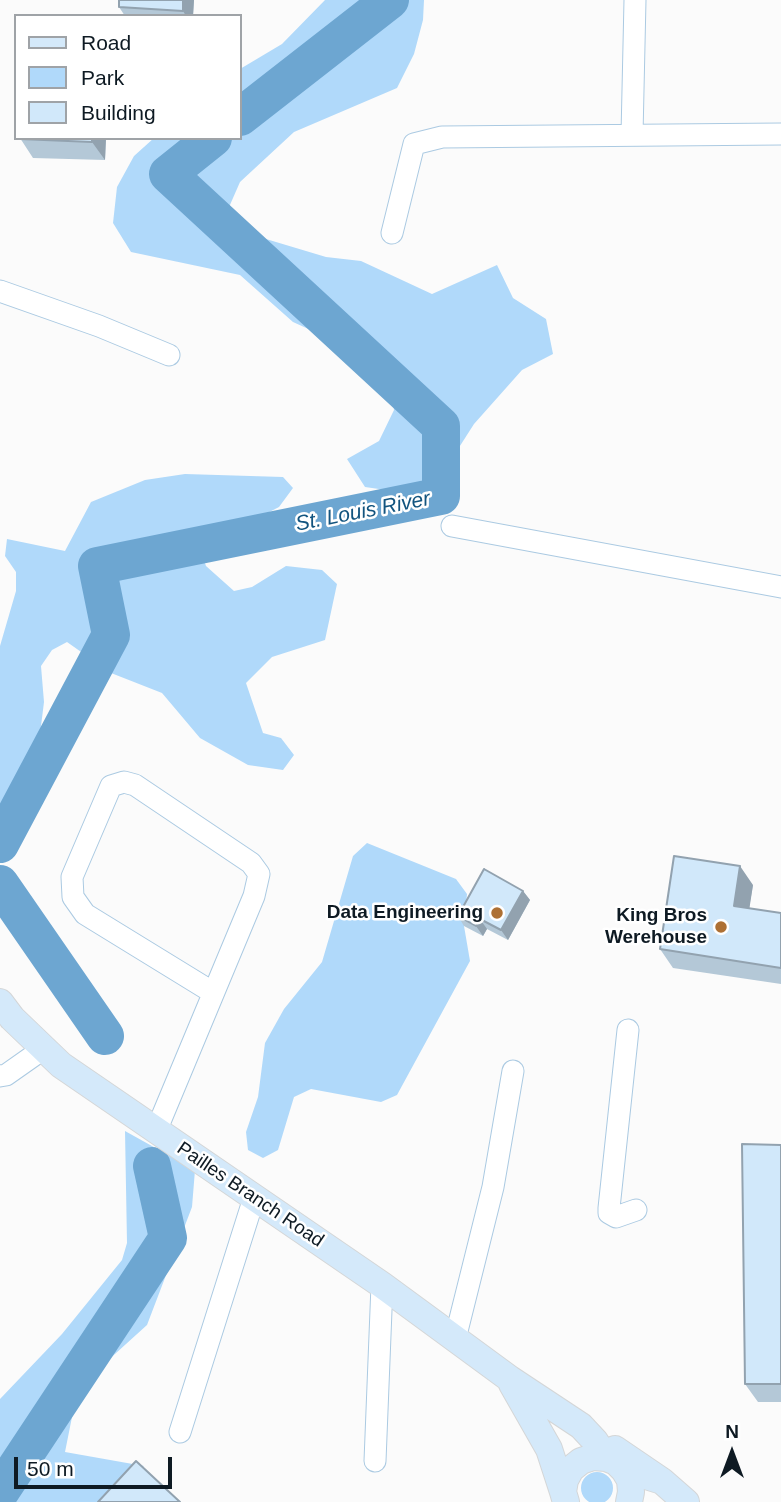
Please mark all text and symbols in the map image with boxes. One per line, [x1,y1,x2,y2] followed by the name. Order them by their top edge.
[14,14,242,140] legend
[81,31,131,54] text: Road
[81,66,124,89] text: Park
[81,101,156,124] text: Building
[294,487,432,537] water label: St. Louis River
[327,902,483,924] place label: Data Engineering
[489,905,505,921] marker: Data Engineering
[605,905,707,949] place label: King Bros Werehouse
[713,919,729,935] marker: King Bros Werehouse
[172,1137,328,1253] street label: Pailles Branch Road
[697,1418,767,1488] north arrow
[725,1421,739,1442] text: N
[18,1442,175,1486] scale bar
[27,1457,74,1480] text: 50 m

